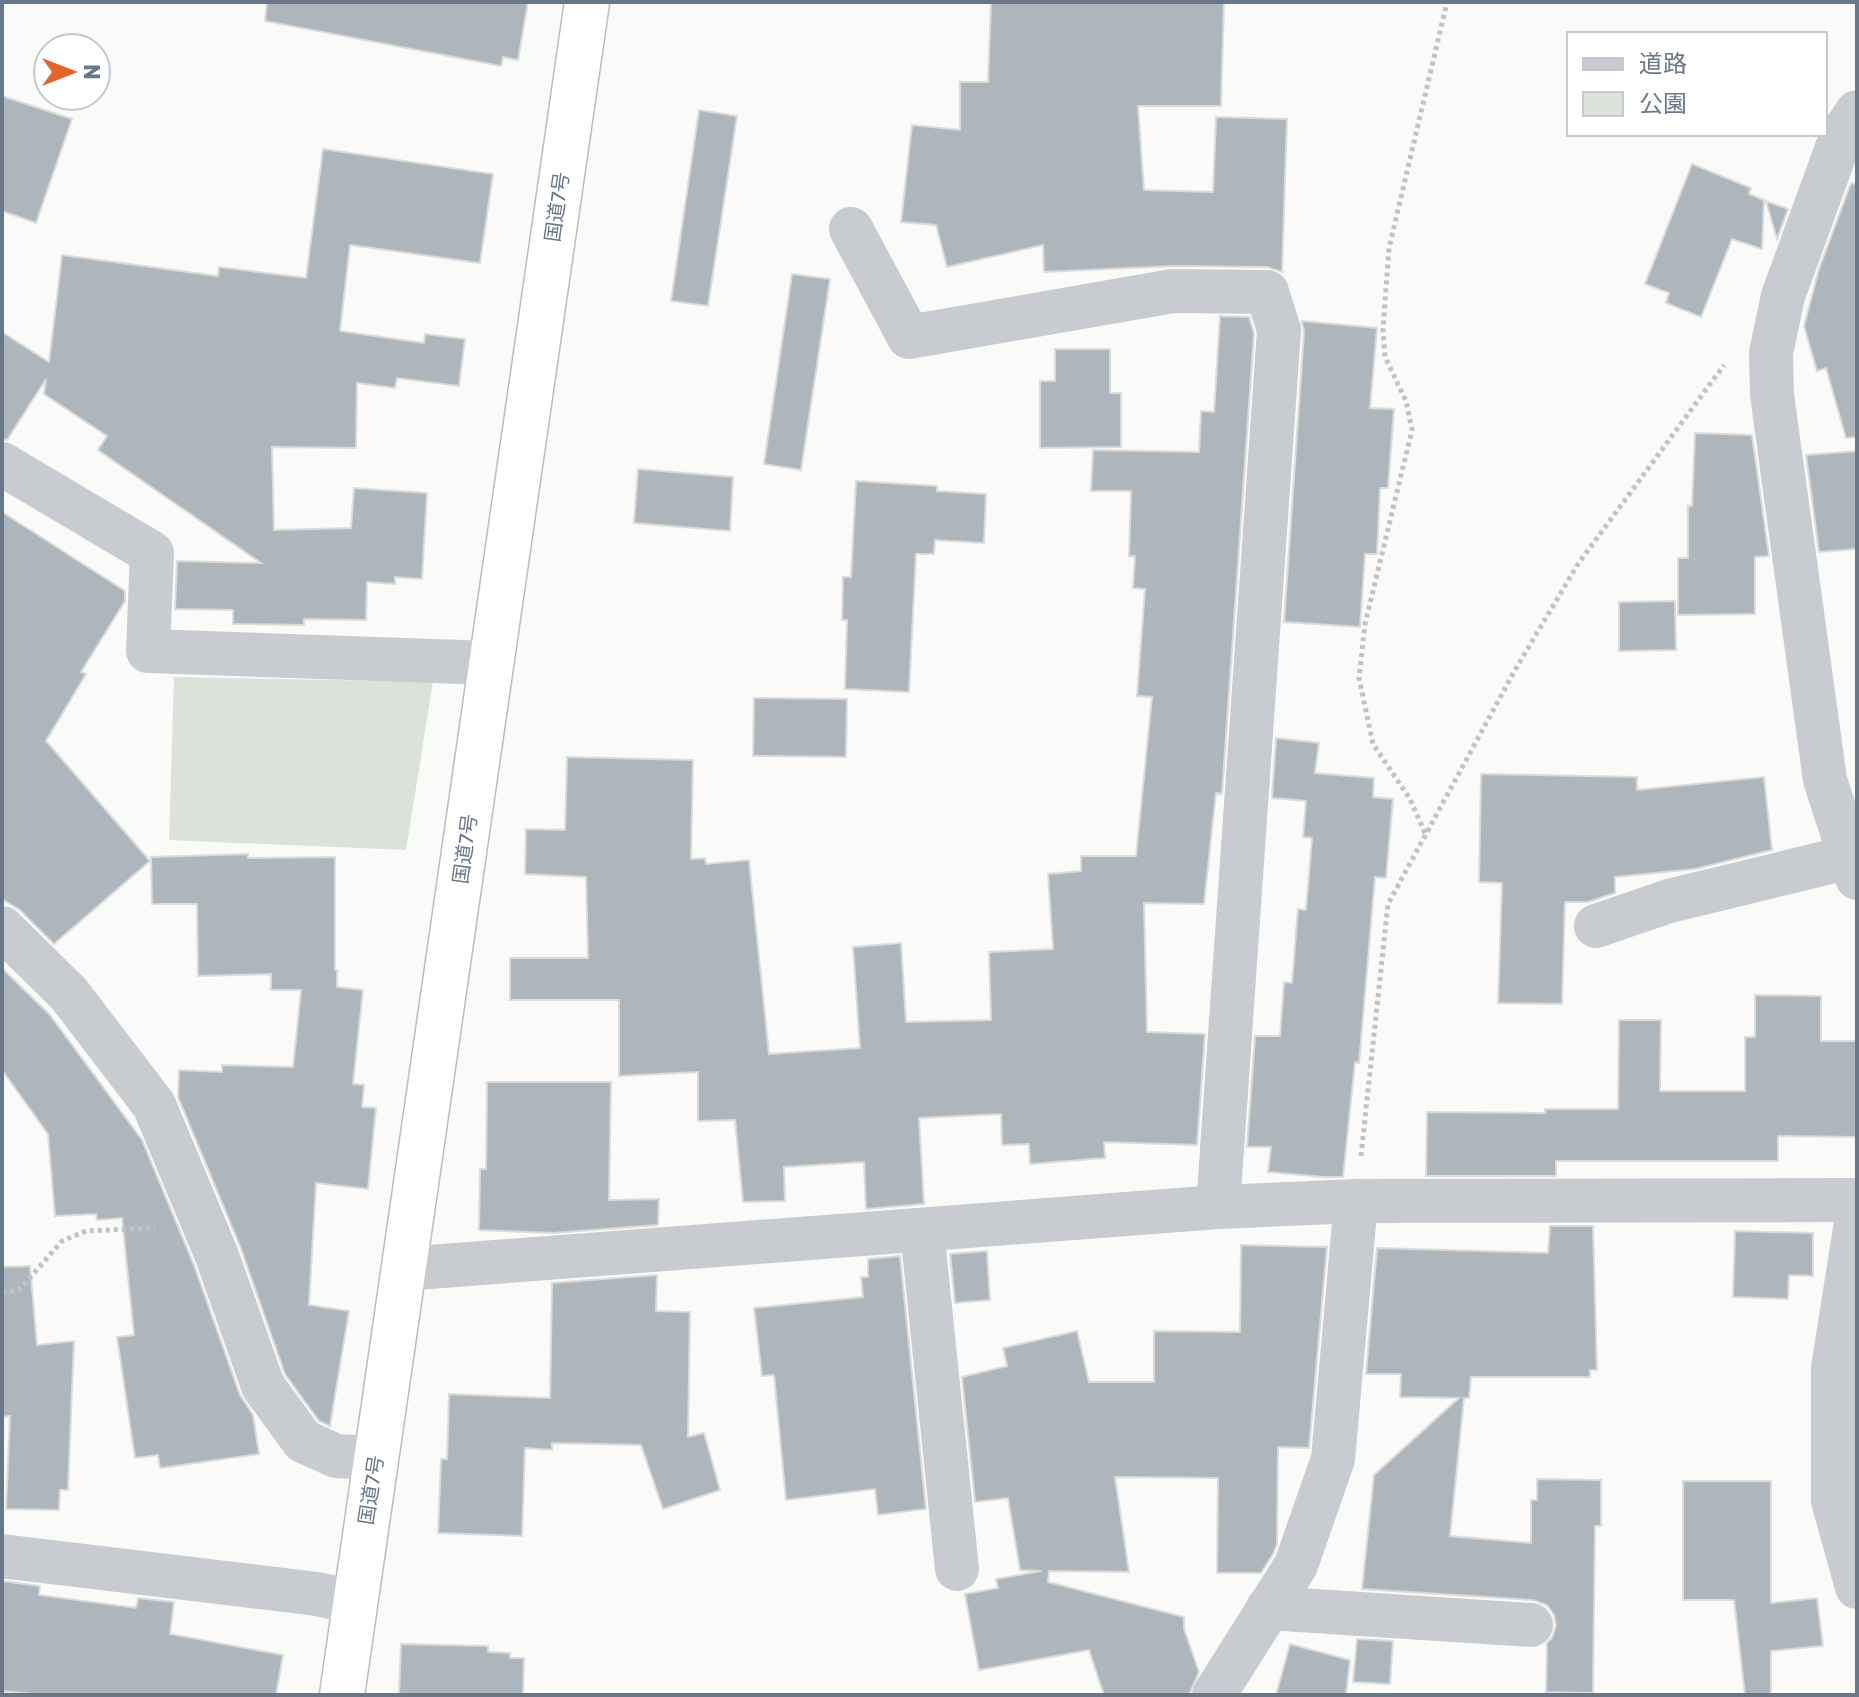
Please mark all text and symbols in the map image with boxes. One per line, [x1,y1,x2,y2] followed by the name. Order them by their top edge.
[32,32,112,112] north arrow
[1567,32,1827,136] legend
[1639,50,1687,78] text: 道路
[78,64,105,80] text: N
[1639,90,1687,118] text: 公園
[540,171,574,243] street label: 国道7号
[448,813,482,885] street label: 国道7号
[354,1453,388,1527] street label: 国道7号

